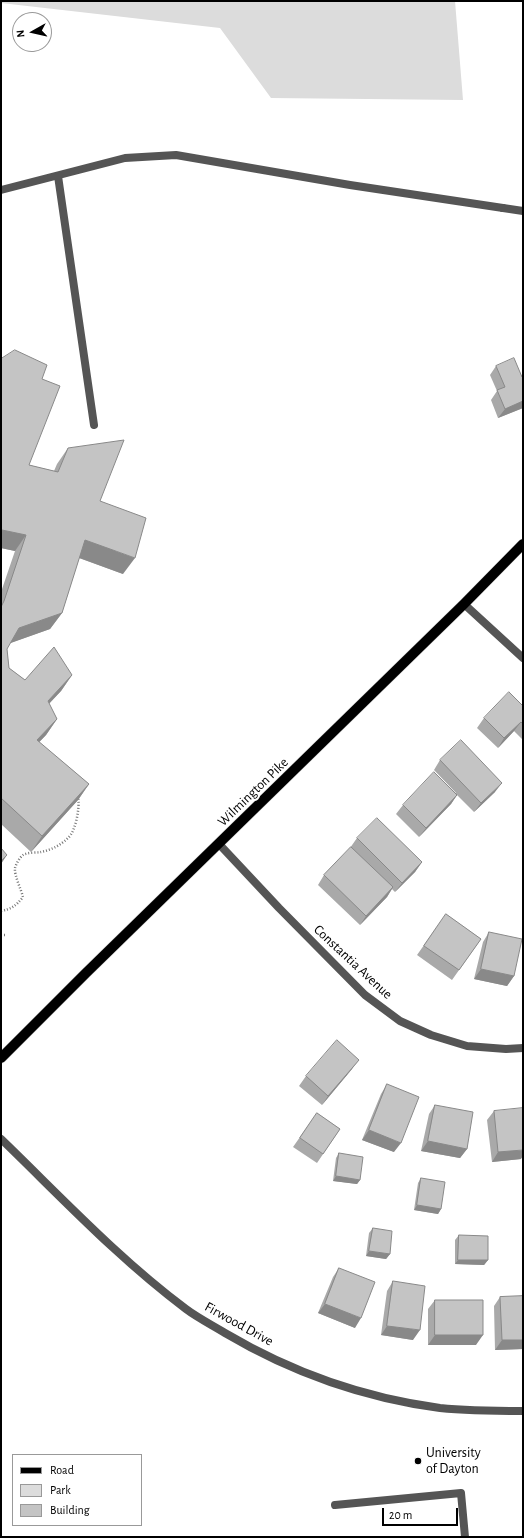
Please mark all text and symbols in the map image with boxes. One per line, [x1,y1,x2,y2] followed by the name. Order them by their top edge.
[12,12,52,52] north arrow
[15,29,27,38] text: N
[214,754,292,830] street label: Wilmington Pike
[310,921,396,1003] street label: Constantia Avenue
[202,1298,276,1350] street label: Firwood Drive
[426,1445,481,1478] place label: University of Dayton
[12,1454,142,1526] legend
[413,1456,423,1466] marker: University of Dayton
[50,1464,74,1476] text: Road
[50,1484,71,1496] text: Park
[384,1500,460,1526] scale bar
[50,1504,90,1516] text: Building
[389,1509,412,1521] text: 20 m

